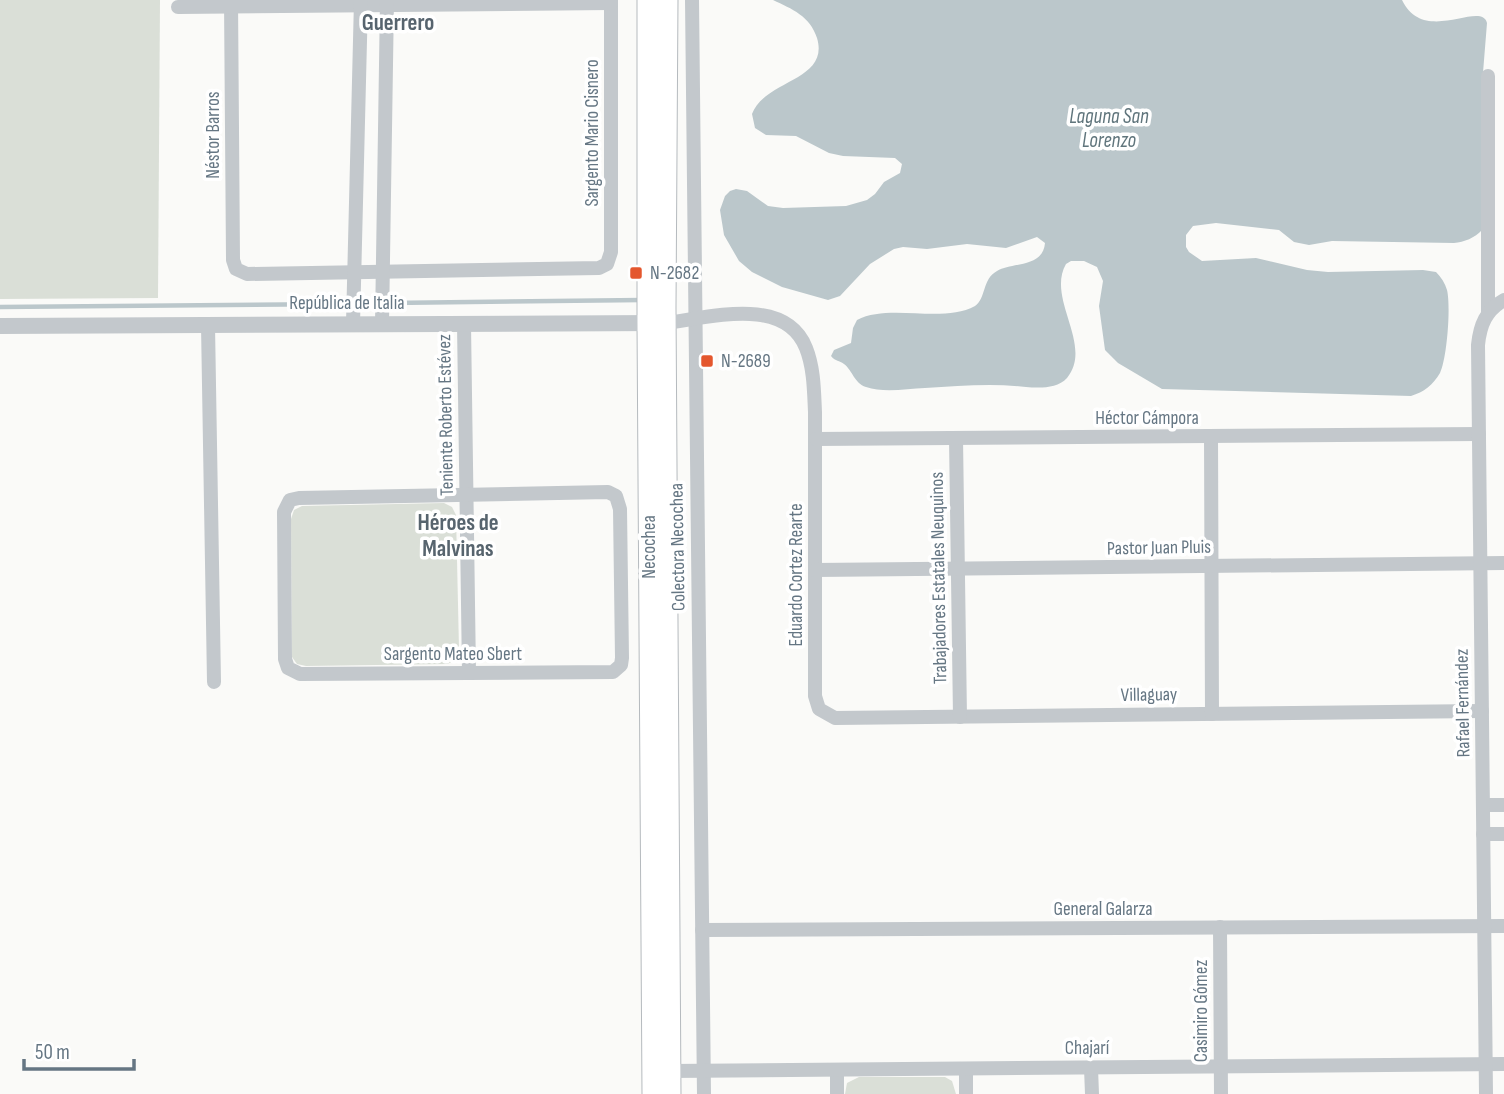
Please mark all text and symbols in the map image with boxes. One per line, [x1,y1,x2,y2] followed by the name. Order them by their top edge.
[362,9,434,37] district label: Guerrero
[581,59,604,207] street label: Sargento Mario Cisnero
[202,91,225,179] street label: Néstor Barros
[1069,104,1149,153] water label: Laguna San Lorenzo
[650,262,699,285] place label: N-2682
[628,265,644,281] marker: N-2682
[289,292,405,315] street label: República de Italia
[433,334,459,496] street label: Teniente Roberto Estévez
[721,350,771,373] place label: N-2689
[699,353,715,369] marker: N-2689
[1095,407,1199,430] street label: Héctor Cámpora
[926,471,952,684] street label: Trabajadores Estatales Neuquinos
[665,483,691,611] street label: Colectora Necochea
[785,503,808,647] street label: Eduardo Cortez Rearte
[417,509,499,563] district label: Héroes de Malvinas
[638,515,661,579] street label: Necochea
[1107,536,1211,560] street label: Pastor Juan Pluis
[384,643,522,666] street label: Sargento Mateo Sbert
[1451,648,1475,758] street label: Rafael Fernández
[1121,683,1178,707] street label: Villaguay
[1053,898,1153,921] street label: General Galarza
[1190,960,1213,1062] street label: Casimiro Gómez
[24,1028,135,1072] scale bar
[1065,1037,1110,1060] street label: Chajarí
[35,1040,70,1065] text: 50 m

